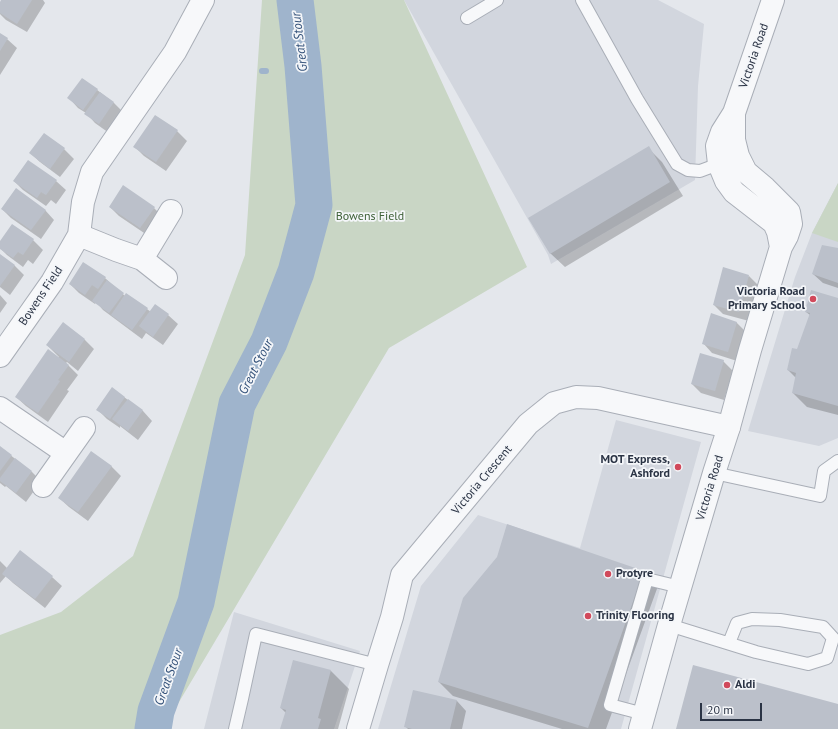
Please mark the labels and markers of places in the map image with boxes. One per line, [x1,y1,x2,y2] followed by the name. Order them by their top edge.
[728,285,805,313] place label: Victoria Road Primary School
[808,294,818,304] marker: Victoria Road Primary School
[600,453,670,481] place label: MOT Express, Ashford
[673,462,683,472] marker: MOT Express, Ashford
[616,567,653,581] place label: Protyre
[603,569,613,579] marker: Protyre
[596,609,674,623] place label: Trinity Flooring
[583,611,593,621] marker: Trinity Flooring
[735,678,755,692] place label: Aldi
[722,680,732,690] marker: Aldi

